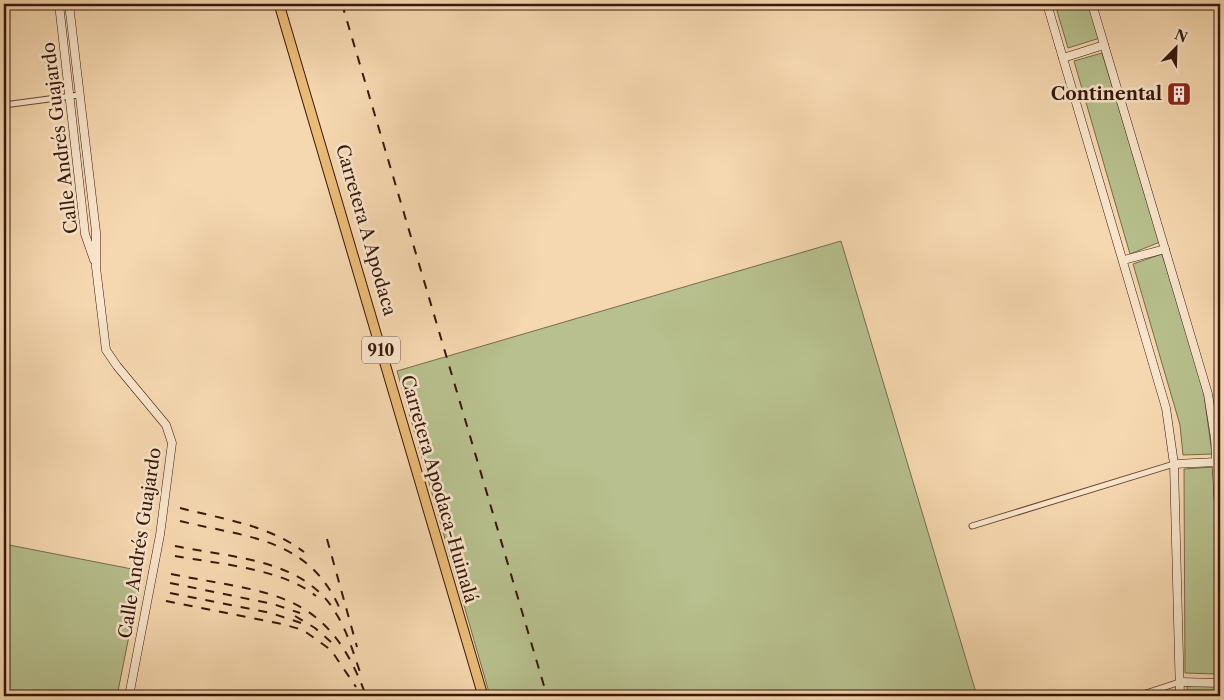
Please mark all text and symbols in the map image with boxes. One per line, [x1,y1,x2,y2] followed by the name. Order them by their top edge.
[1152,22,1202,72] north arrow
[1172,25,1190,47] text: N
[37,41,83,235] street label: Calle Andrés Guajardo
[1166,81,1192,107] building icon: Continental
[1051,83,1162,105] place label: Continental
[331,142,401,319] street label: Carretera A Apodaca
[362,336,400,364] road number: 910
[396,373,482,606] street label: Carretera Apodaca-Huinalá
[114,446,166,640] street label: Calle Andrés Guajardo

